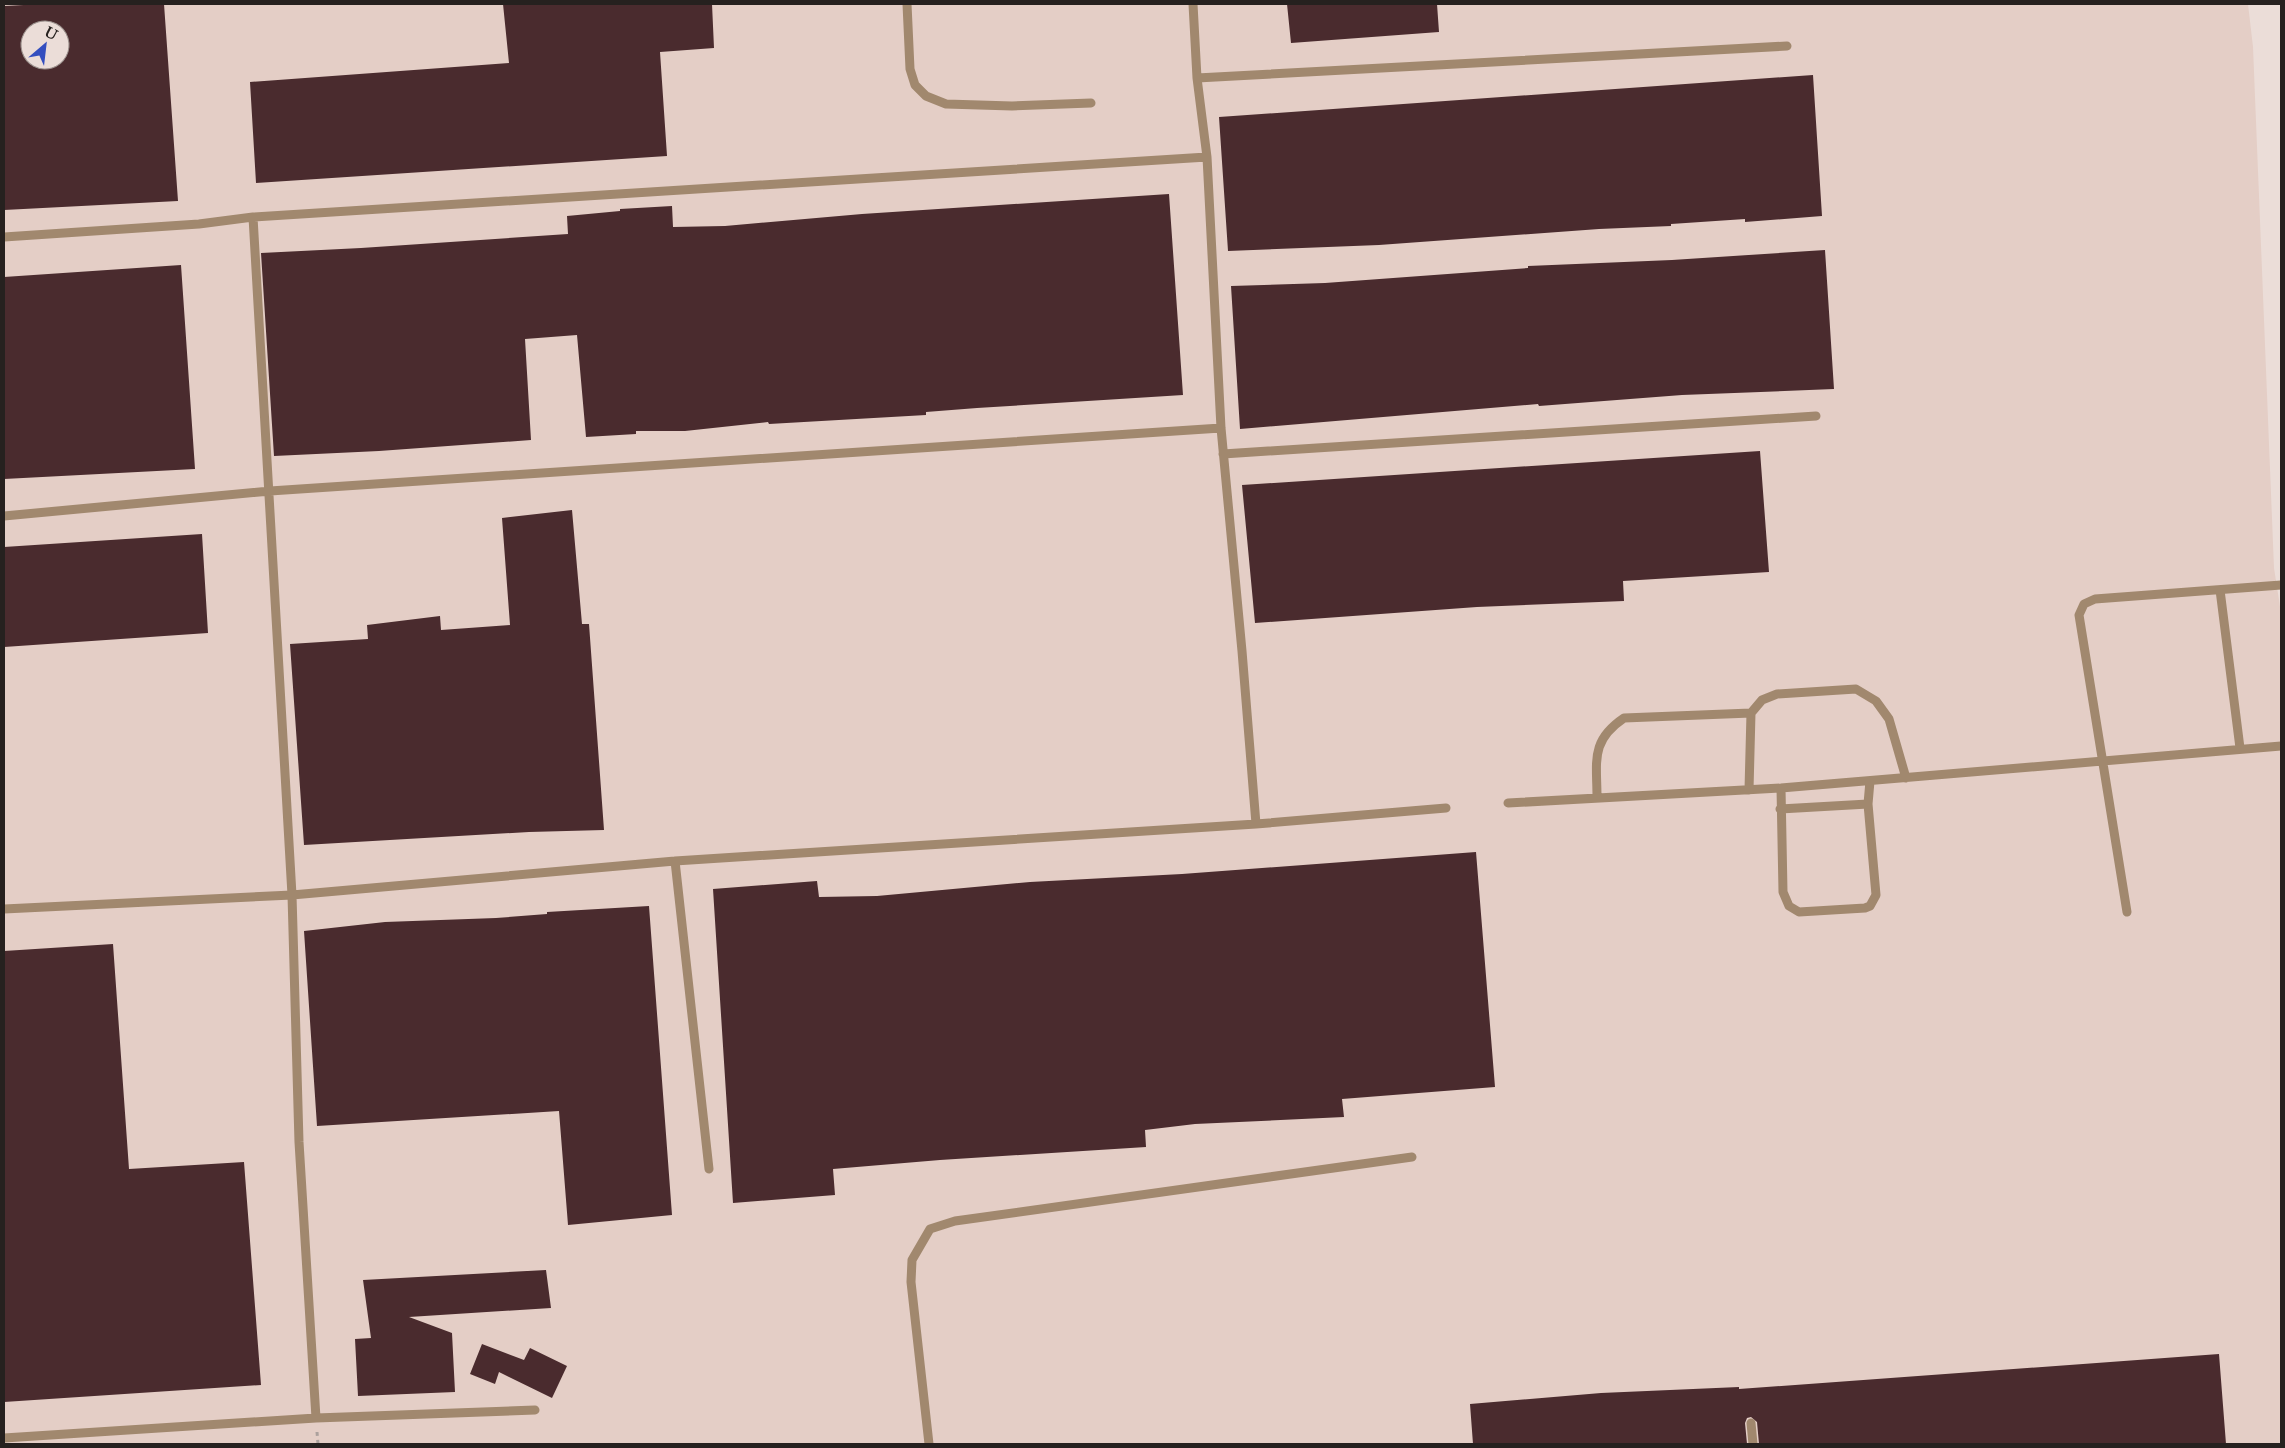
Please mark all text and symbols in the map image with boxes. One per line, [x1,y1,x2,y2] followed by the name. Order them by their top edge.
[20,20,70,70] north arrow
[41,23,61,45] text: U

